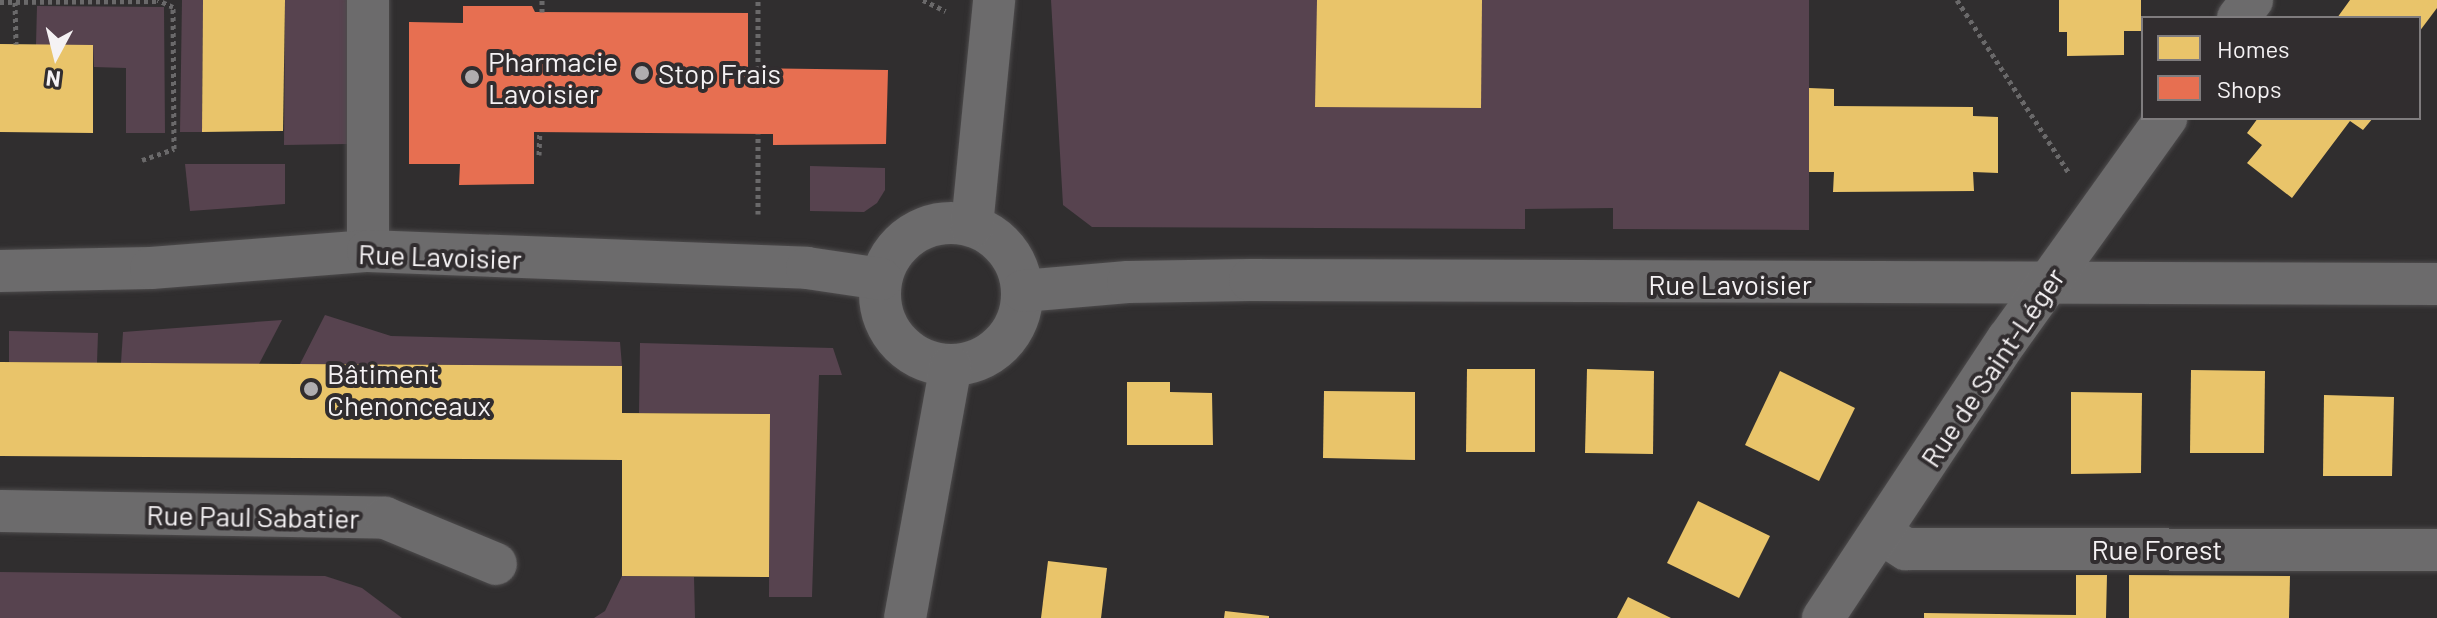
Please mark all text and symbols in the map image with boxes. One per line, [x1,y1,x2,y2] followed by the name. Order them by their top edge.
[16,16,96,96] north arrow
[2141,16,2421,120] legend
[2217,34,2290,63] text: Homes
[488,44,618,110] place label: Pharmacie Lavoisier
[658,56,781,90] place label: Stop Frais
[633,64,651,82] marker: Stop Frais
[44,66,62,94] text: N
[463,68,481,86] marker: Pharmacie Lavoisier
[2217,74,2282,103] text: Shops
[358,236,522,276] street label: Rue Lavoisier
[1913,261,2071,473] street label: Rue de Saint-Léger
[1648,267,1812,301] street label: Rue Lavoisier
[327,356,491,422] place label: Bâtiment Chenonceaux
[302,380,320,398] marker: Bâtiment Chenonceaux
[146,497,360,535] street label: Rue Paul Sabatier
[2091,532,2223,566] street label: Rue Forest

